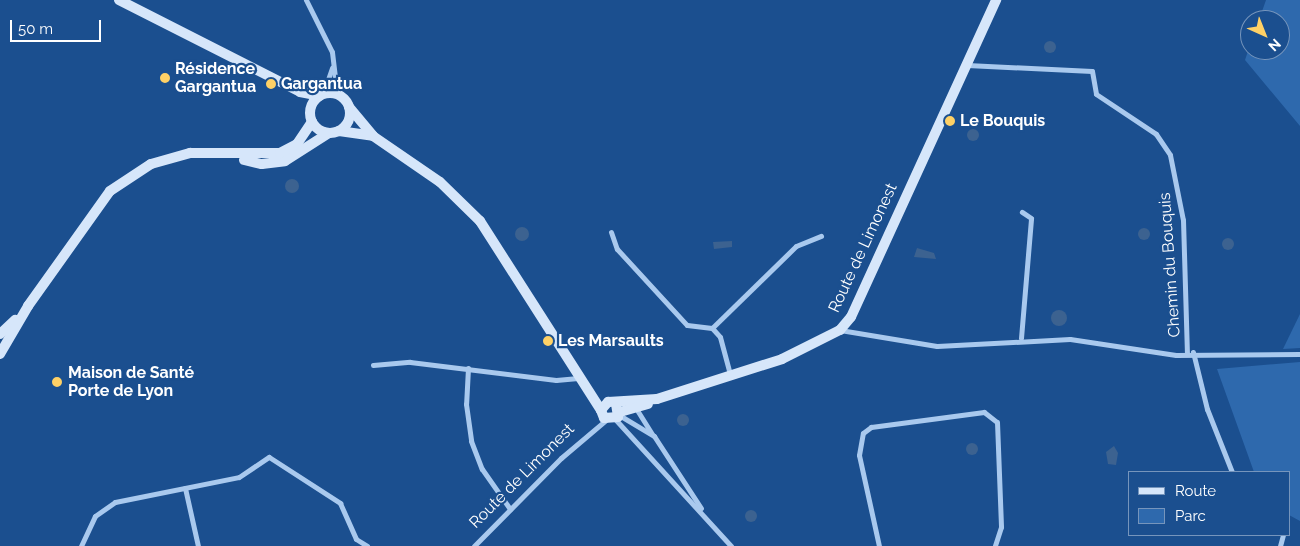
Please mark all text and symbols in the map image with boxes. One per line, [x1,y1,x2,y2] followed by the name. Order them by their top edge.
[12,10,104,42] scale bar
[1240,10,1290,60] north arrow
[18,20,53,38] text: 50 m
[1265,36,1284,55] text: N
[175,59,256,97] place label: Résidence Gargantua
[159,72,171,84] marker: Résidence Gargantua
[281,74,362,94] place label: Gargantua
[265,78,277,90] marker: Gargantua
[960,111,1045,131] place label: Le Bouquis
[944,115,956,127] marker: Le Bouquis
[825,180,901,316] street label: Route de Limonest
[1155,192,1185,338] street label: Chemin du Bouquis
[558,331,664,351] place label: Les Marsaults
[542,335,554,347] marker: Les Marsaults
[68,363,194,401] place label: Maison de Santé Porte de Lyon
[50,375,64,389] marker: Maison de Santé Porte de Lyon
[466,420,578,532] street label: Route de Limonest
[1128,471,1290,536] legend
[1175,482,1216,500] text: Route
[1175,507,1206,525] text: Parc

